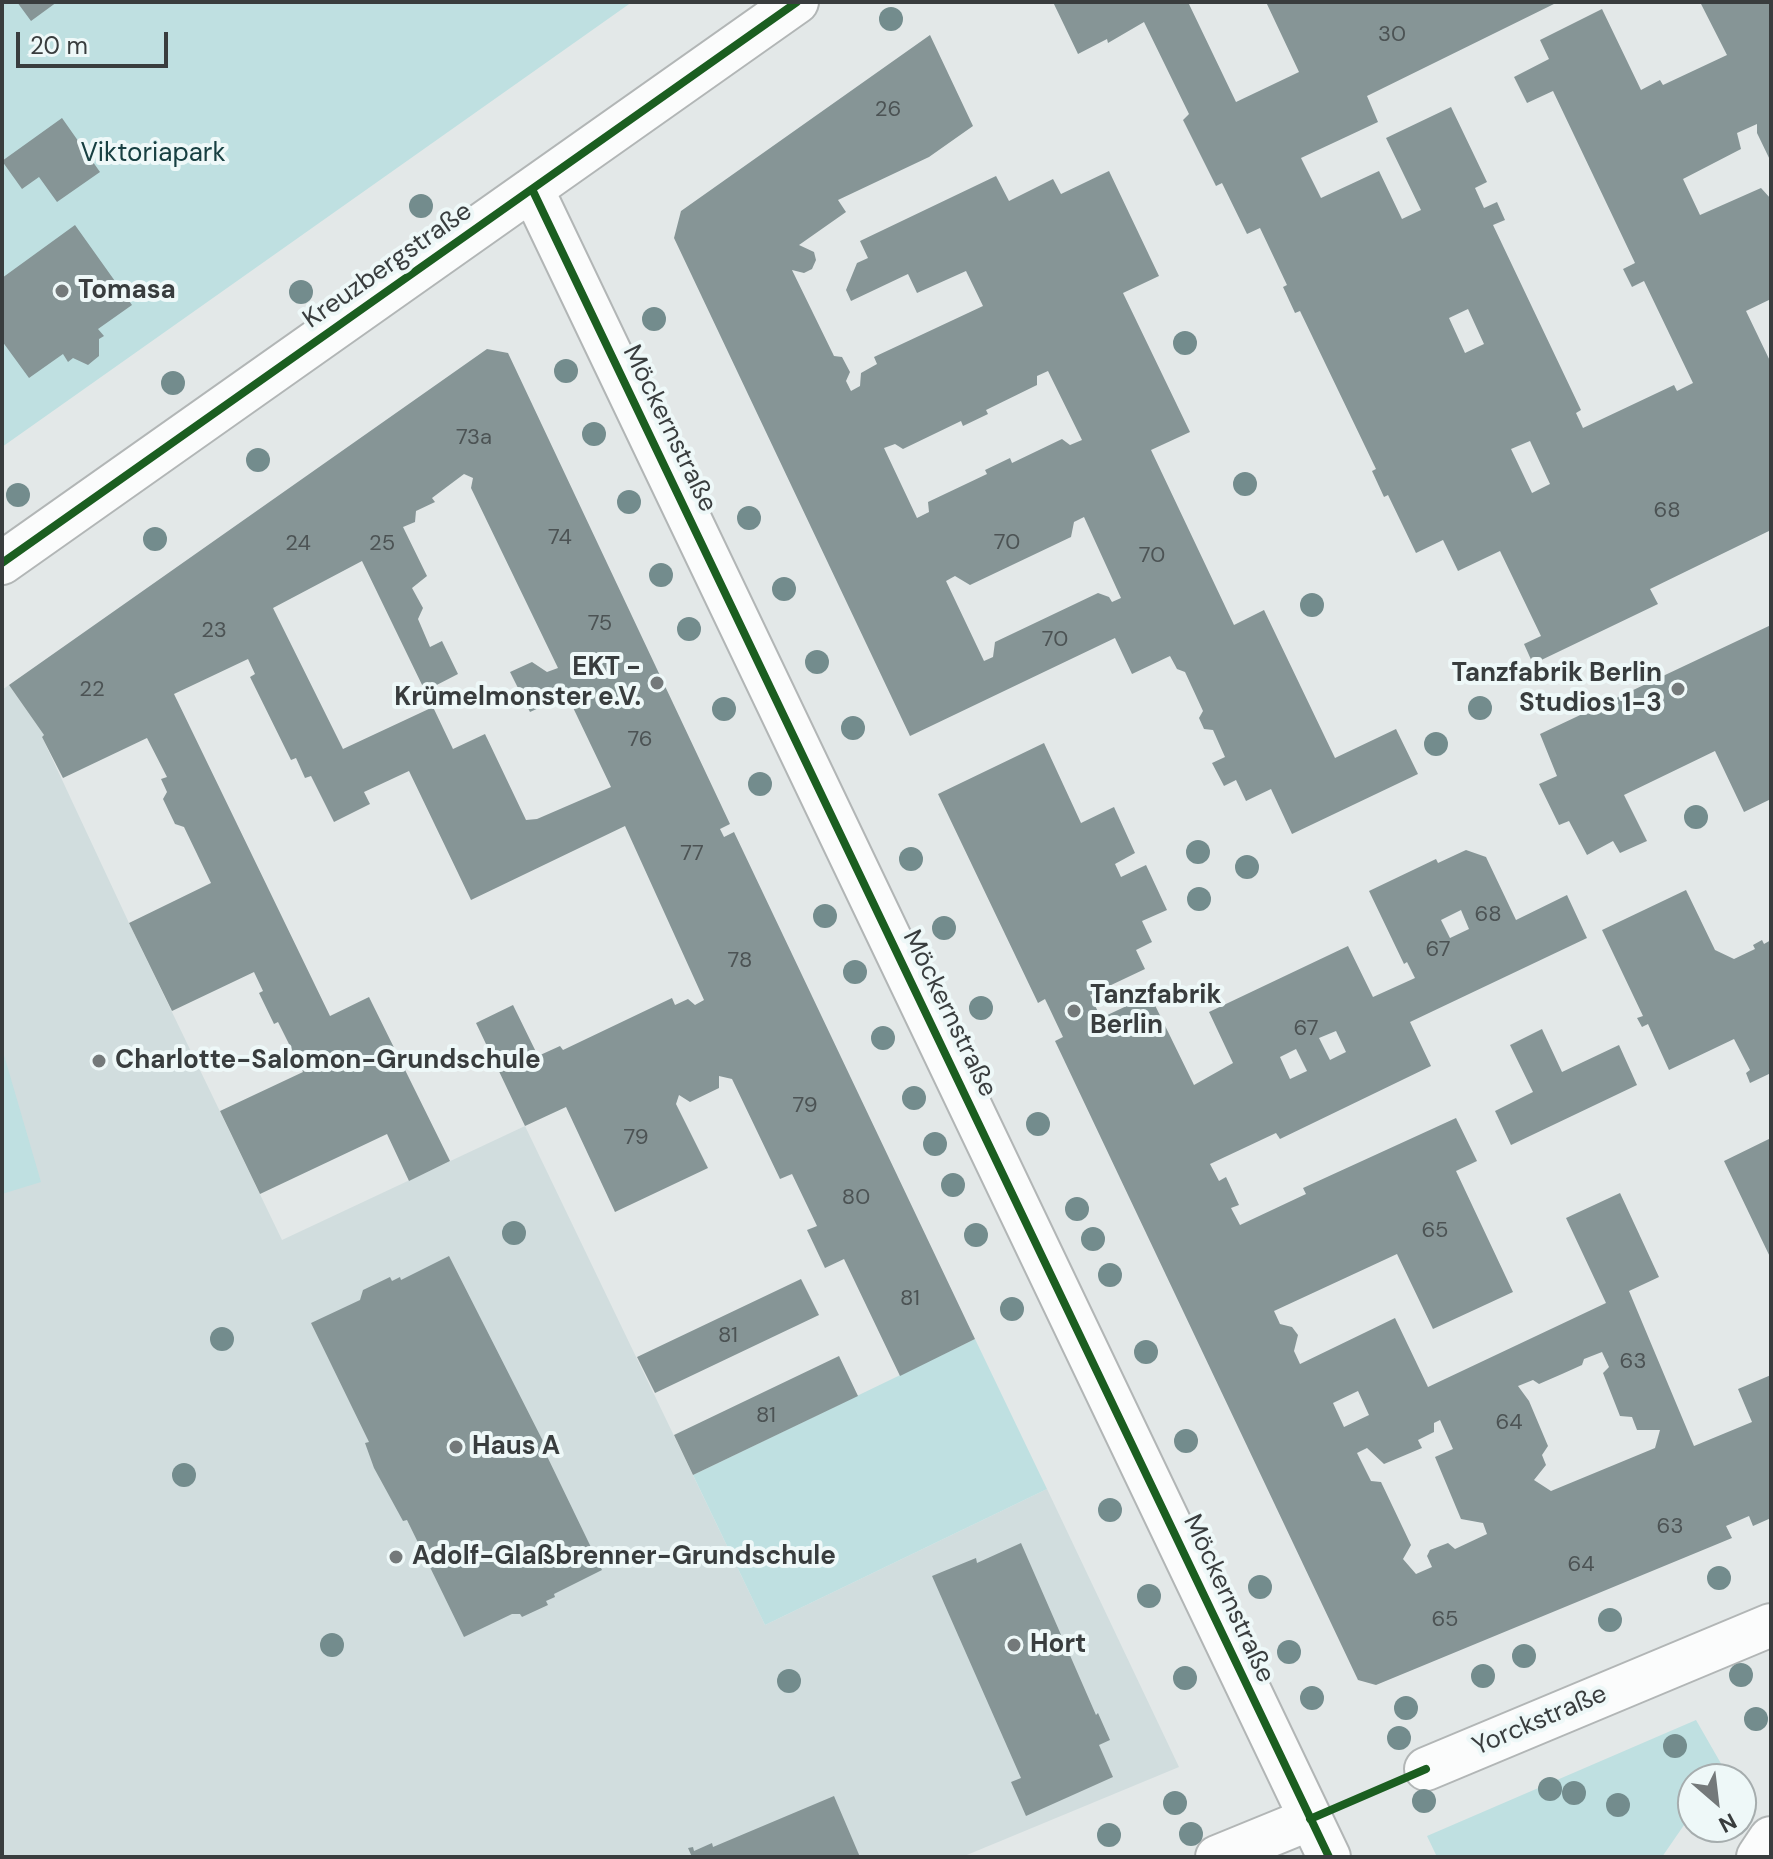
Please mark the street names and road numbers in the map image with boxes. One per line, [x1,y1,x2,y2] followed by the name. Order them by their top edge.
[298,196,478,336] street label: Kreuzbergstraße
[615,341,723,517] street label: Möckernstraße
[895,926,1003,1102] street label: Möckernstraße
[1175,1510,1281,1688] street label: Möckernstraße
[1468,1679,1612,1763] street label: Yorckstraße

